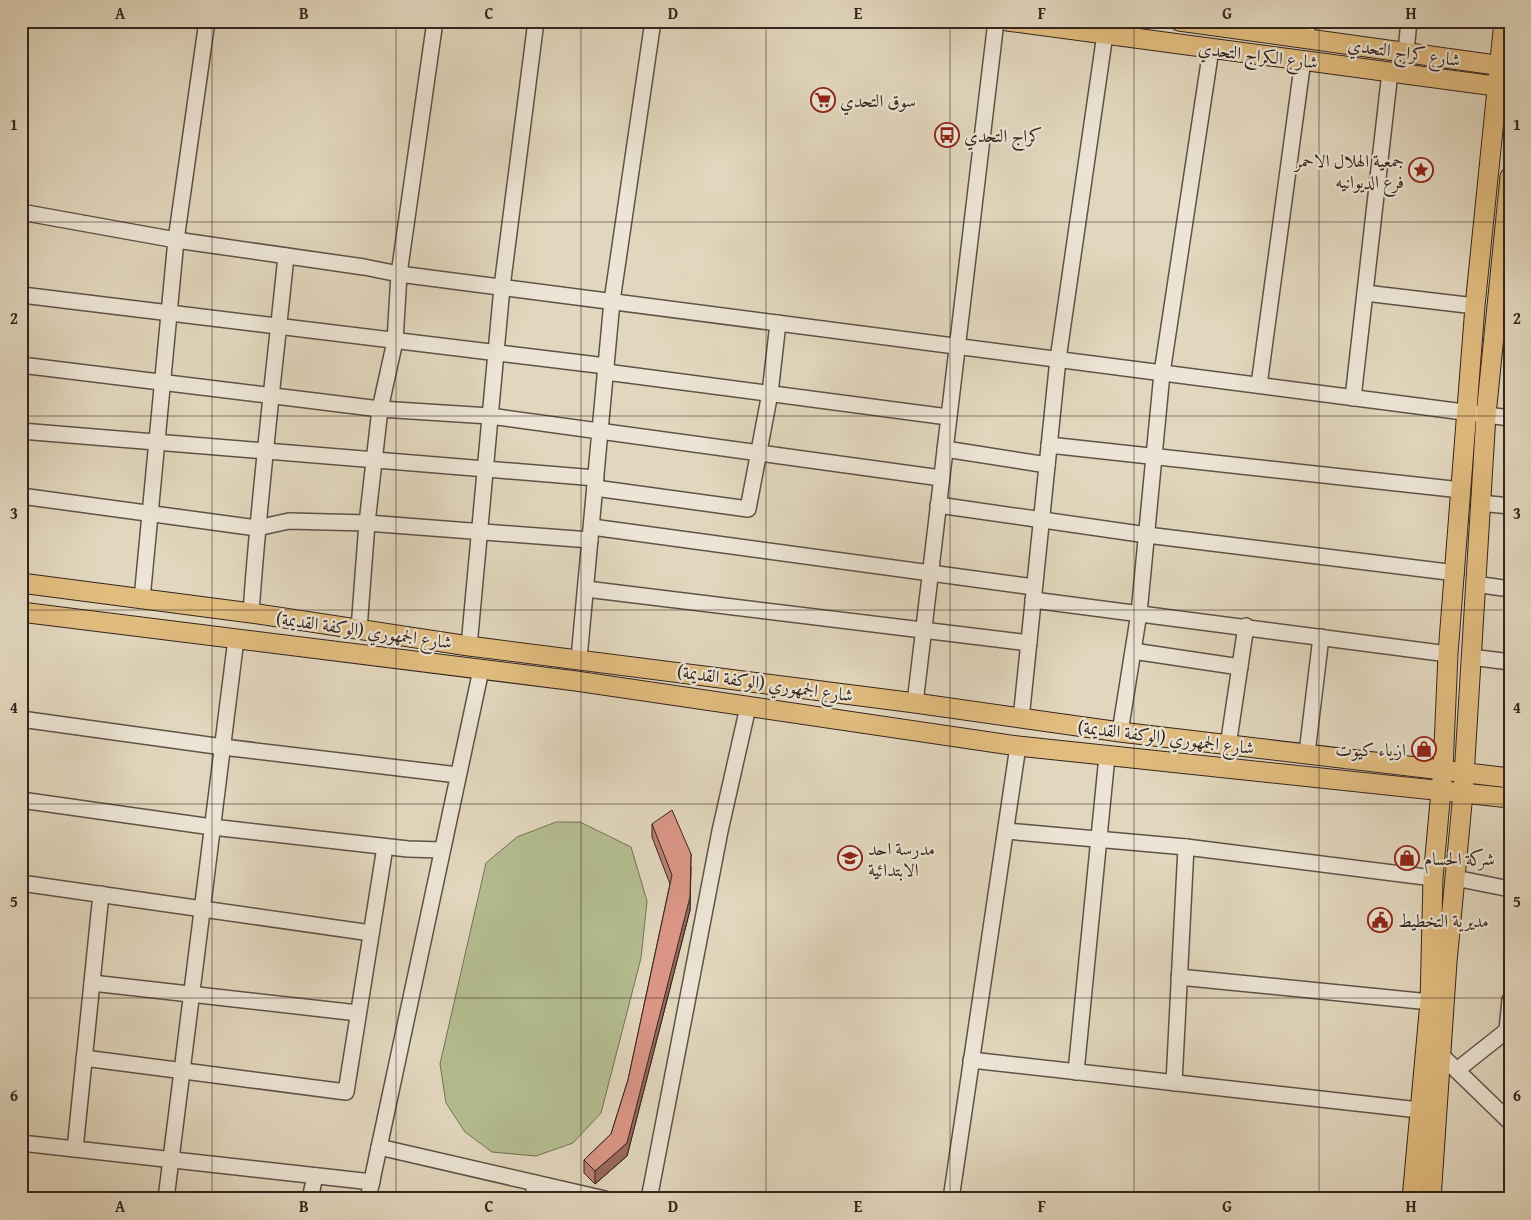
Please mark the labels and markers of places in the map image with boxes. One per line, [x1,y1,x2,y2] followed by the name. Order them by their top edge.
[810,87,836,113] supermarket icon: سوق التحدي
[840,87,916,116] place label: سوق التحدي
[934,122,960,148] bus stop icon: كراج التحدي
[964,122,1042,152] place label: كراج التحدي
[1293,147,1404,197] place label: جمعية الهلال الاحمر فرع الديوانيه
[1408,157,1434,183] place icon: جمعية الهلال الاحمر فرع الديوانيه
[1335,736,1406,763] place label: ازياء كيوت
[1411,736,1437,762] shop icon: ازياء كيوت
[868,835,935,883] place label: مدرسة احد الابتدائية
[837,845,863,871] school or university icon: مدرسة احد الابتدائية
[1394,845,1420,871] shop icon: شركة الحسام
[1424,845,1495,875] place label: شركة الحسام
[1367,907,1393,933] public building icon: مديرية التخطيط
[1398,907,1489,934] place label: مديرية التخطيط

